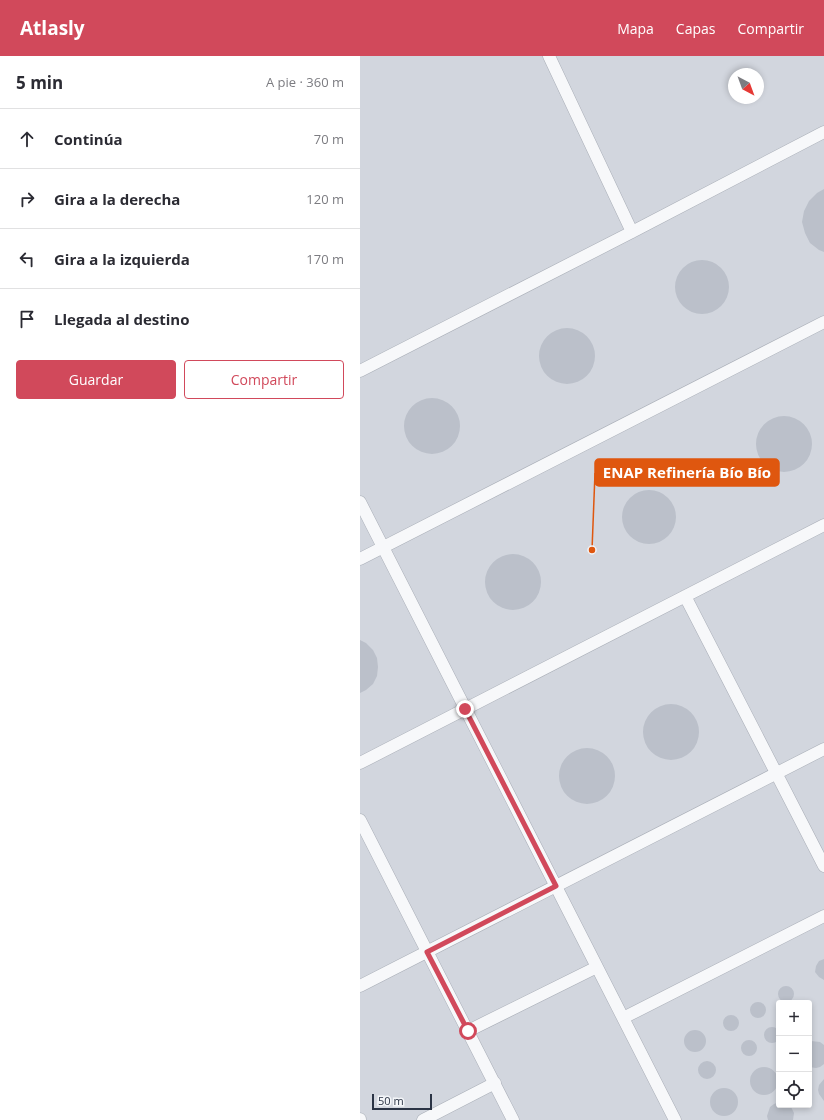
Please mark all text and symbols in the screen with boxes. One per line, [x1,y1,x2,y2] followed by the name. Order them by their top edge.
[20,15,85,41] text: Atlasly
[617,19,654,38] text: Mapa
[676,19,715,38] text: Capas
[737,19,804,38] text: Compartir
[728,68,764,104] north arrow
[16,71,63,94] text: 5 min
[266,73,344,91] text: A pie · 360 m
[16,128,38,150] icon: ahead
[54,129,123,149] text: Continúa
[314,130,344,148] text: 70 m
[16,188,38,210] icon: right
[54,189,180,209] text: Gira a la derecha
[306,190,344,208] text: 120 m
[16,248,38,270] icon: left
[54,249,190,269] text: Gira a la izquierda
[306,250,344,268] text: 170 m
[16,308,38,330] icon: arrive
[54,309,189,329] text: Llegada al destino
[16,360,176,399] button: Guardar
[184,360,344,399] button: Compartir
[595,459,779,486] callout: ENAP Refinería Bío Bío
[603,462,771,482] text: ENAP Refinería Bío Bío
[456,700,474,718] route end
[776,1000,812,1108] map controls
[776,1000,812,1036] button: +
[459,1022,477,1040] route start
[776,1036,812,1072] button: −
[776,1072,812,1108] button: locate
[372,1092,432,1111] scale bar
[378,1093,404,1108] text: 50 m

